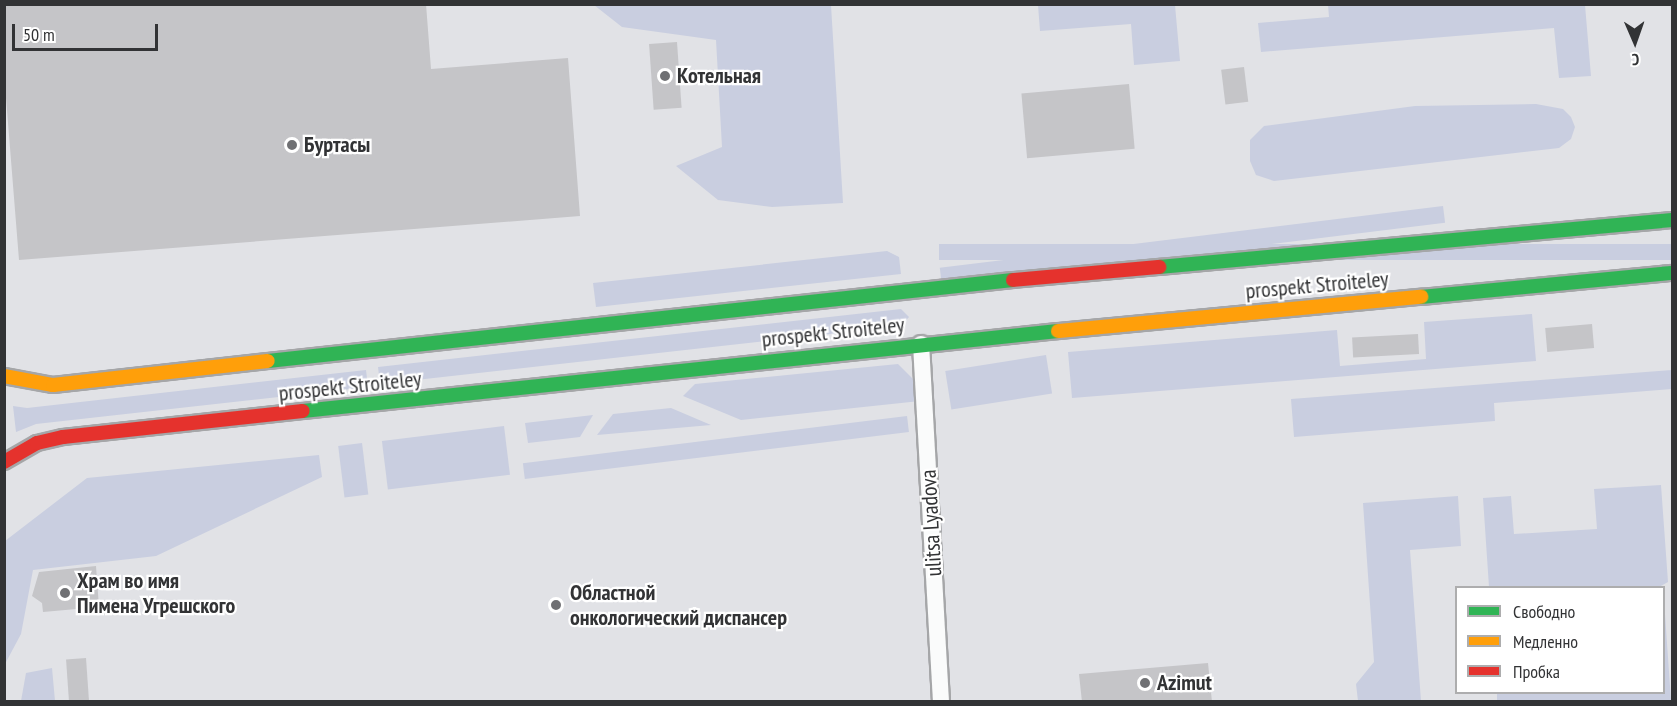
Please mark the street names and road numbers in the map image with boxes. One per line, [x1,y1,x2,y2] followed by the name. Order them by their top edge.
[1244,266,1390,304] street label: prospekt Stroiteley
[760,311,906,353] street label: prospekt Stroiteley
[277,365,423,407] street label: prospekt Stroiteley
[915,469,947,577] street label: ulitsa Lyadova

